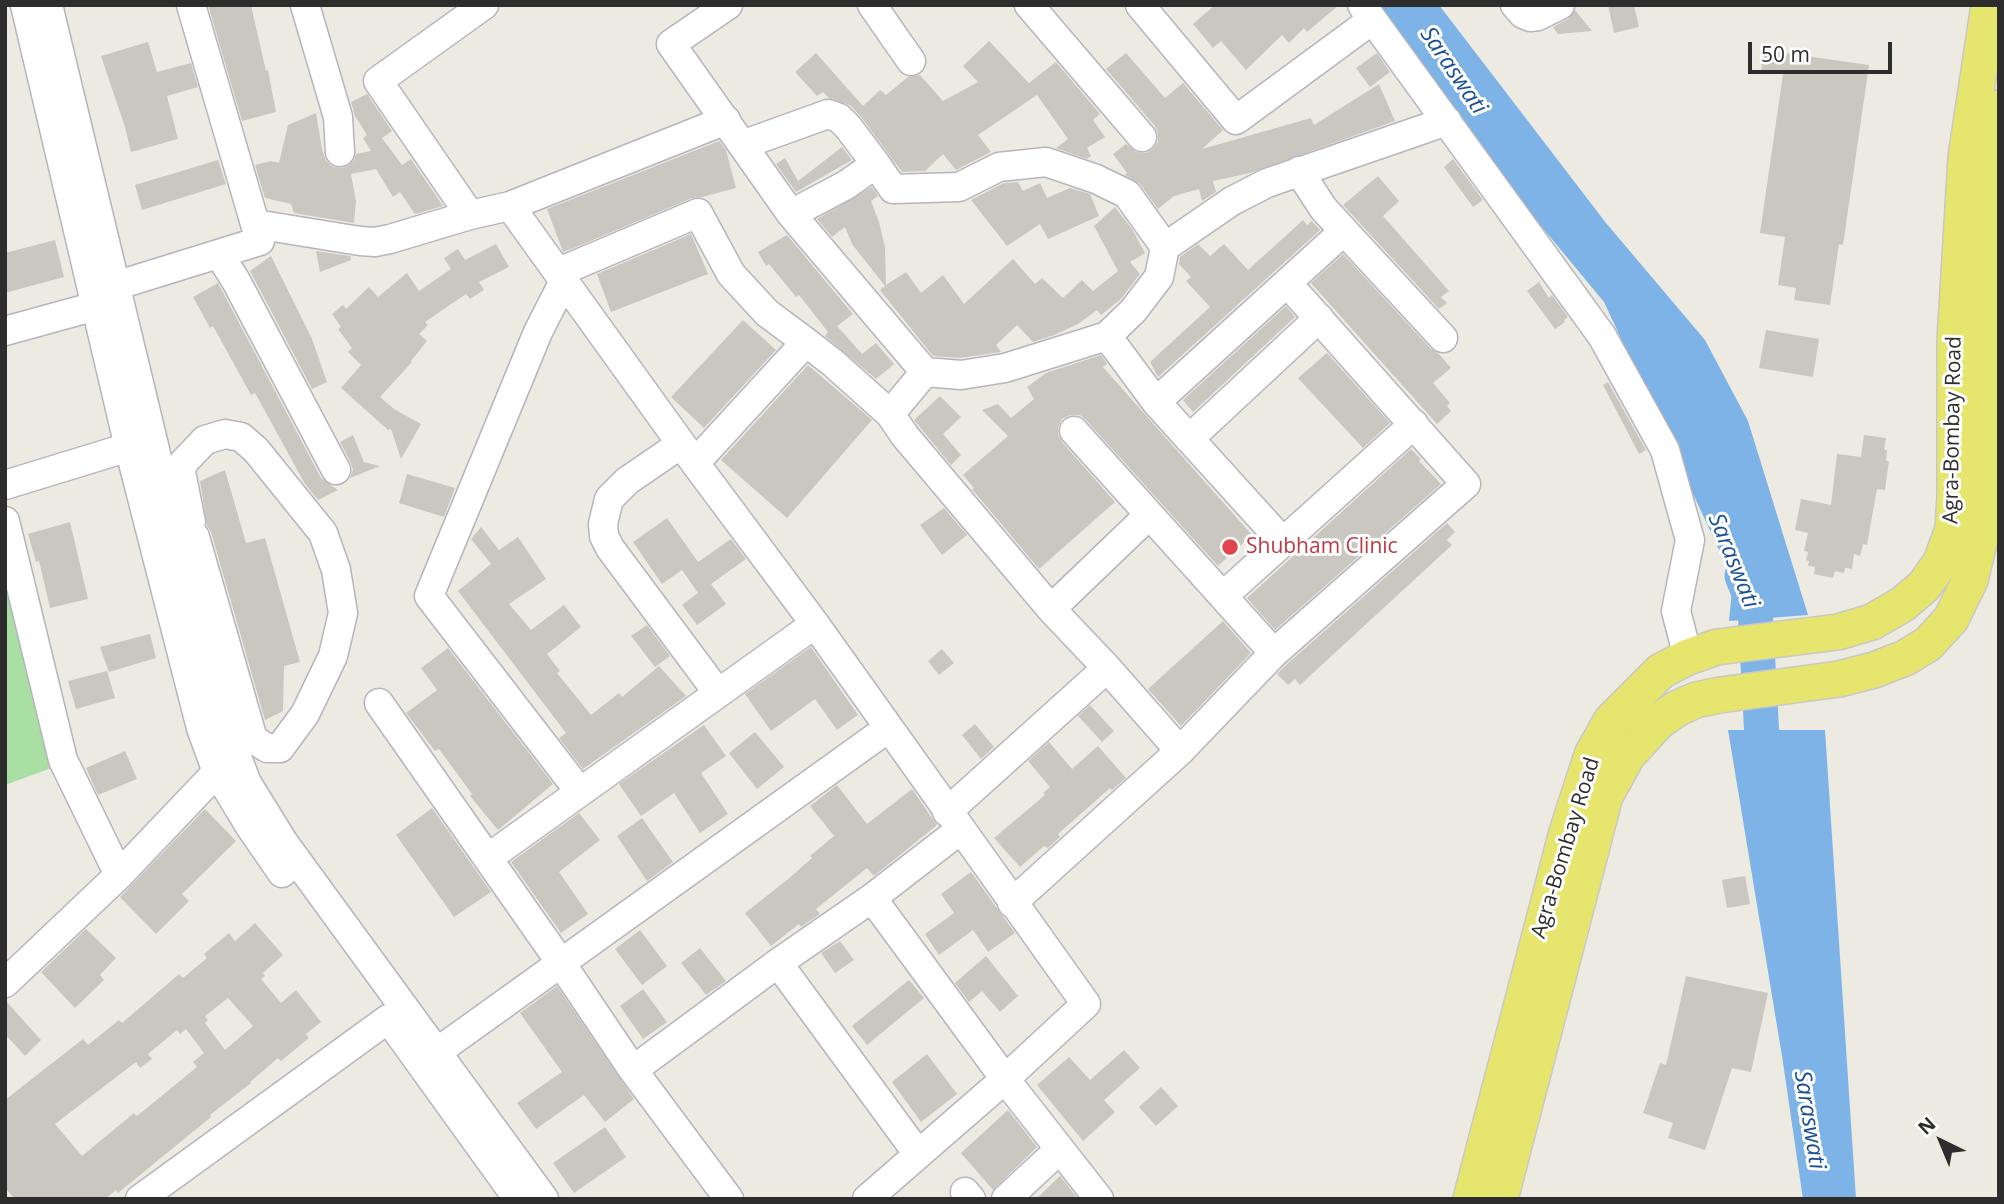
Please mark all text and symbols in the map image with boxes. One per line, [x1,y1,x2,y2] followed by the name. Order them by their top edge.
[1414,22,1492,120] water label: Saraswati
[1752,28,1896,72] scale bar
[1761,40,1810,68] text: 50 m
[1939,336,1967,524] street label: Agra-Bombay Road
[1702,510,1764,612] water label: Saraswati
[1246,534,1398,560] place label: Shubham Clinic
[1220,537,1240,557] marker: Shubham Clinic
[1526,754,1606,942] street label: Agra-Bombay Road
[1788,1069,1830,1171] water label: Saraswati
[1906,1106,1976,1176] north arrow
[1912,1111,1941,1140] text: N

